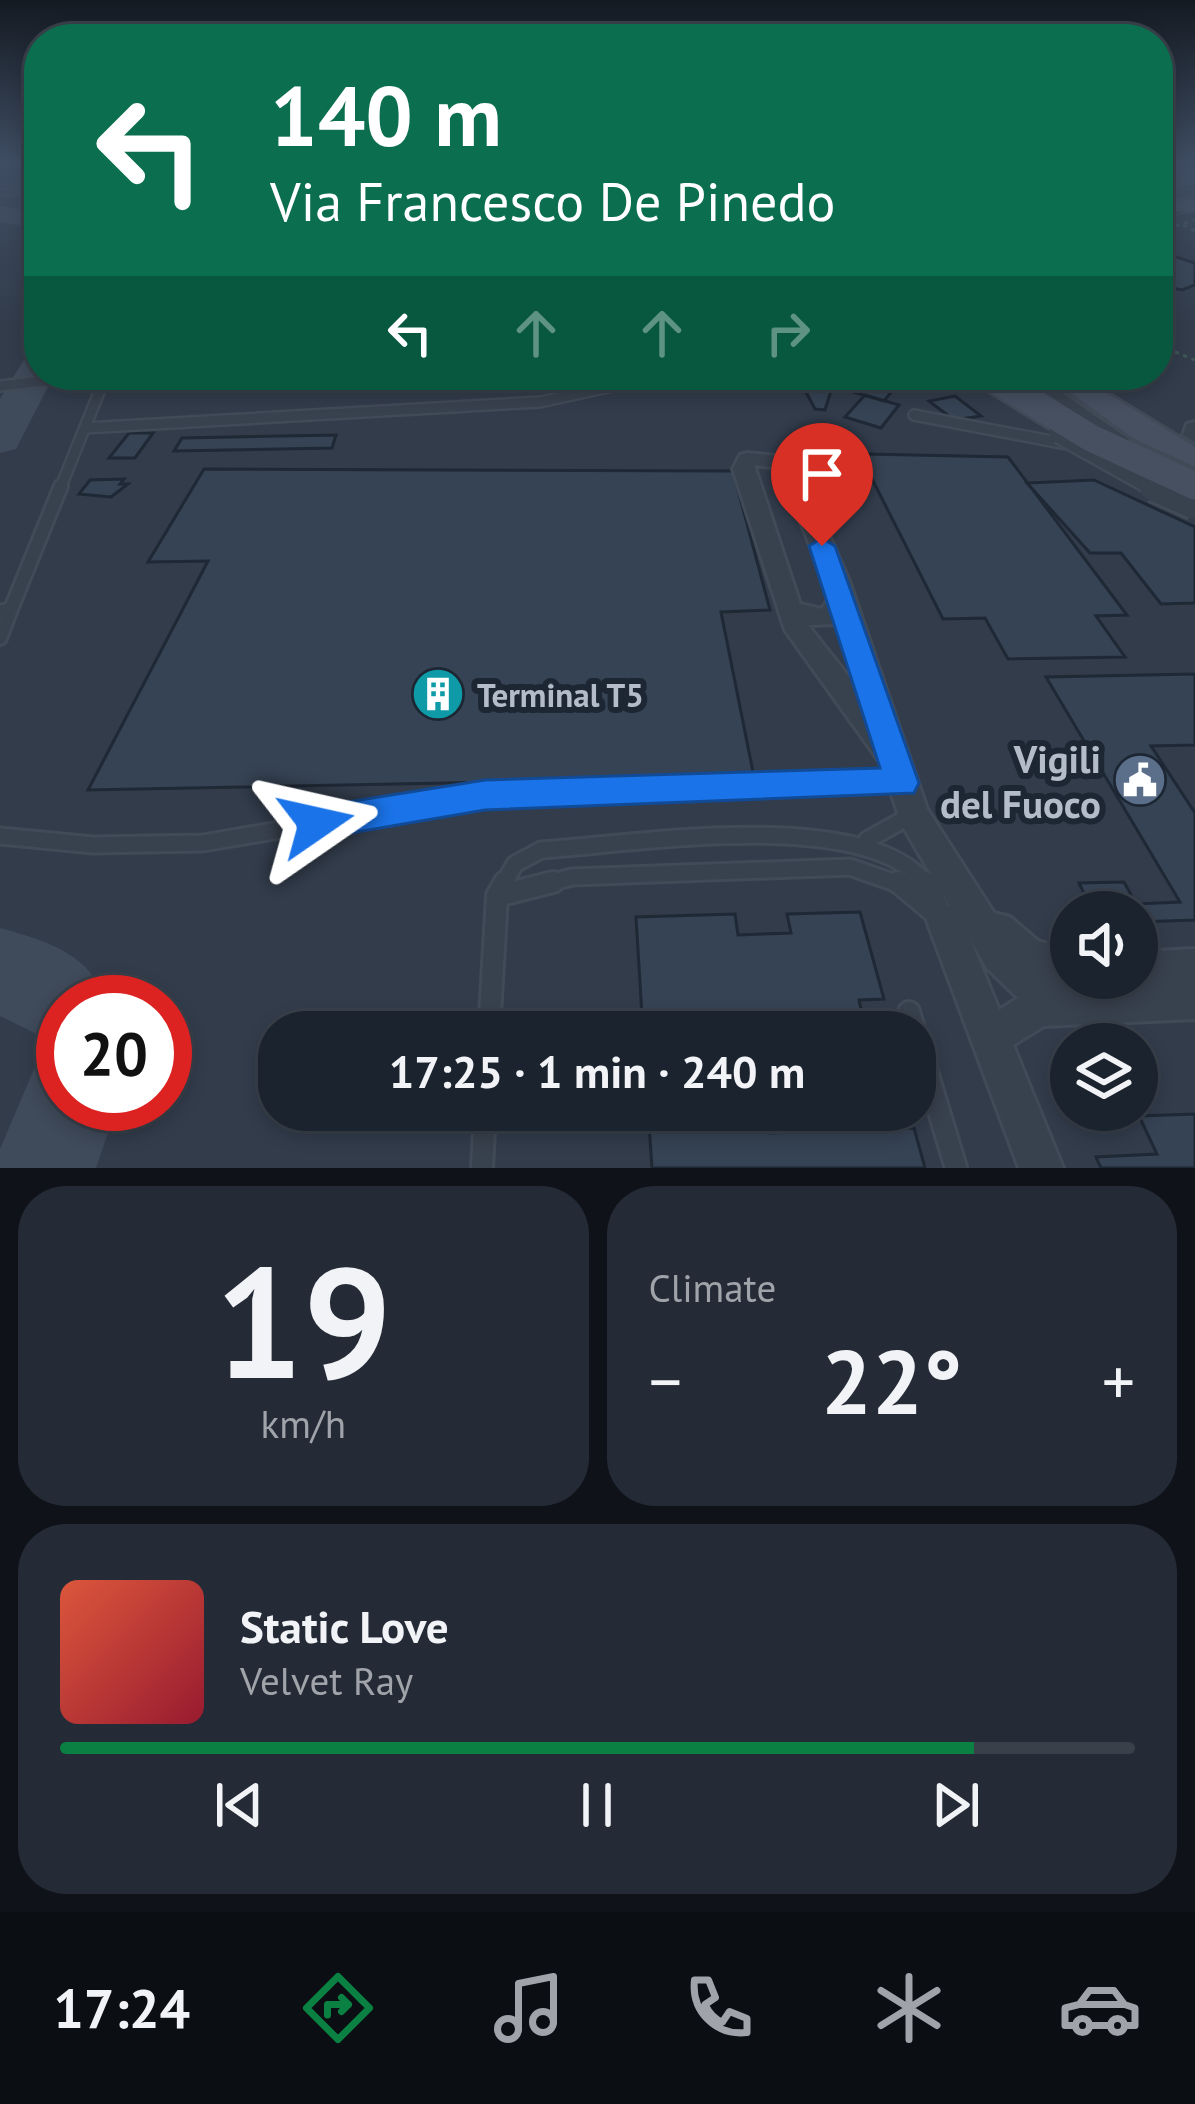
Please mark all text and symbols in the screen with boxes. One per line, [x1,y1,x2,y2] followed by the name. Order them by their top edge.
[270,60,502,169] text: 140 m
[72,72,228,228] icon: left
[270,166,836,236] text: Via Francesco De Pinedo
[377,300,443,366] icon: left
[503,300,569,366] icon: ahead
[629,300,695,366] icon: ahead
[755,300,821,366] icon: right
[771,423,873,546] pin
[789,441,855,507] icon: arrive
[410,666,466,722] building icon: Terminal T5
[477,673,644,716] place label: Terminal T5
[940,733,1101,829] place label: Vigili del Fuoco
[1112,752,1168,808] public building icon: Vigili del Fuoco
[253,760,379,886] position arrow
[1050,891,1158,1131] map controls
[1050,891,1158,999] button: sound
[36,975,192,1131] speed limit sign: 20
[1050,1023,1158,1131] button: layers
[389,1042,805,1100] text: 17:25 · 1 min · 240 m
[215,1219,392,1421] text: 19
[649,1262,776,1313] text: Climate
[821,1322,962,1439] text: 22°
[649,1338,682,1423] text: −
[1102,1338,1135,1423] text: +
[261,1398,346,1449] text: km/h
[240,1597,449,1655] text: Static Love
[240,1655,413,1706] text: Velvet Ray
[206,1772,272,1838] icon: previous
[564,1772,630,1838] icon: pause
[923,1772,989,1838] icon: next
[296,1966,380,2050] icon: directions
[487,1966,571,2050] icon: music
[677,1966,761,2050] icon: phone
[867,1966,951,2050] icon: climate
[1058,1966,1142,2050] icon: car
[53,1973,190,2043] text: 17:24

